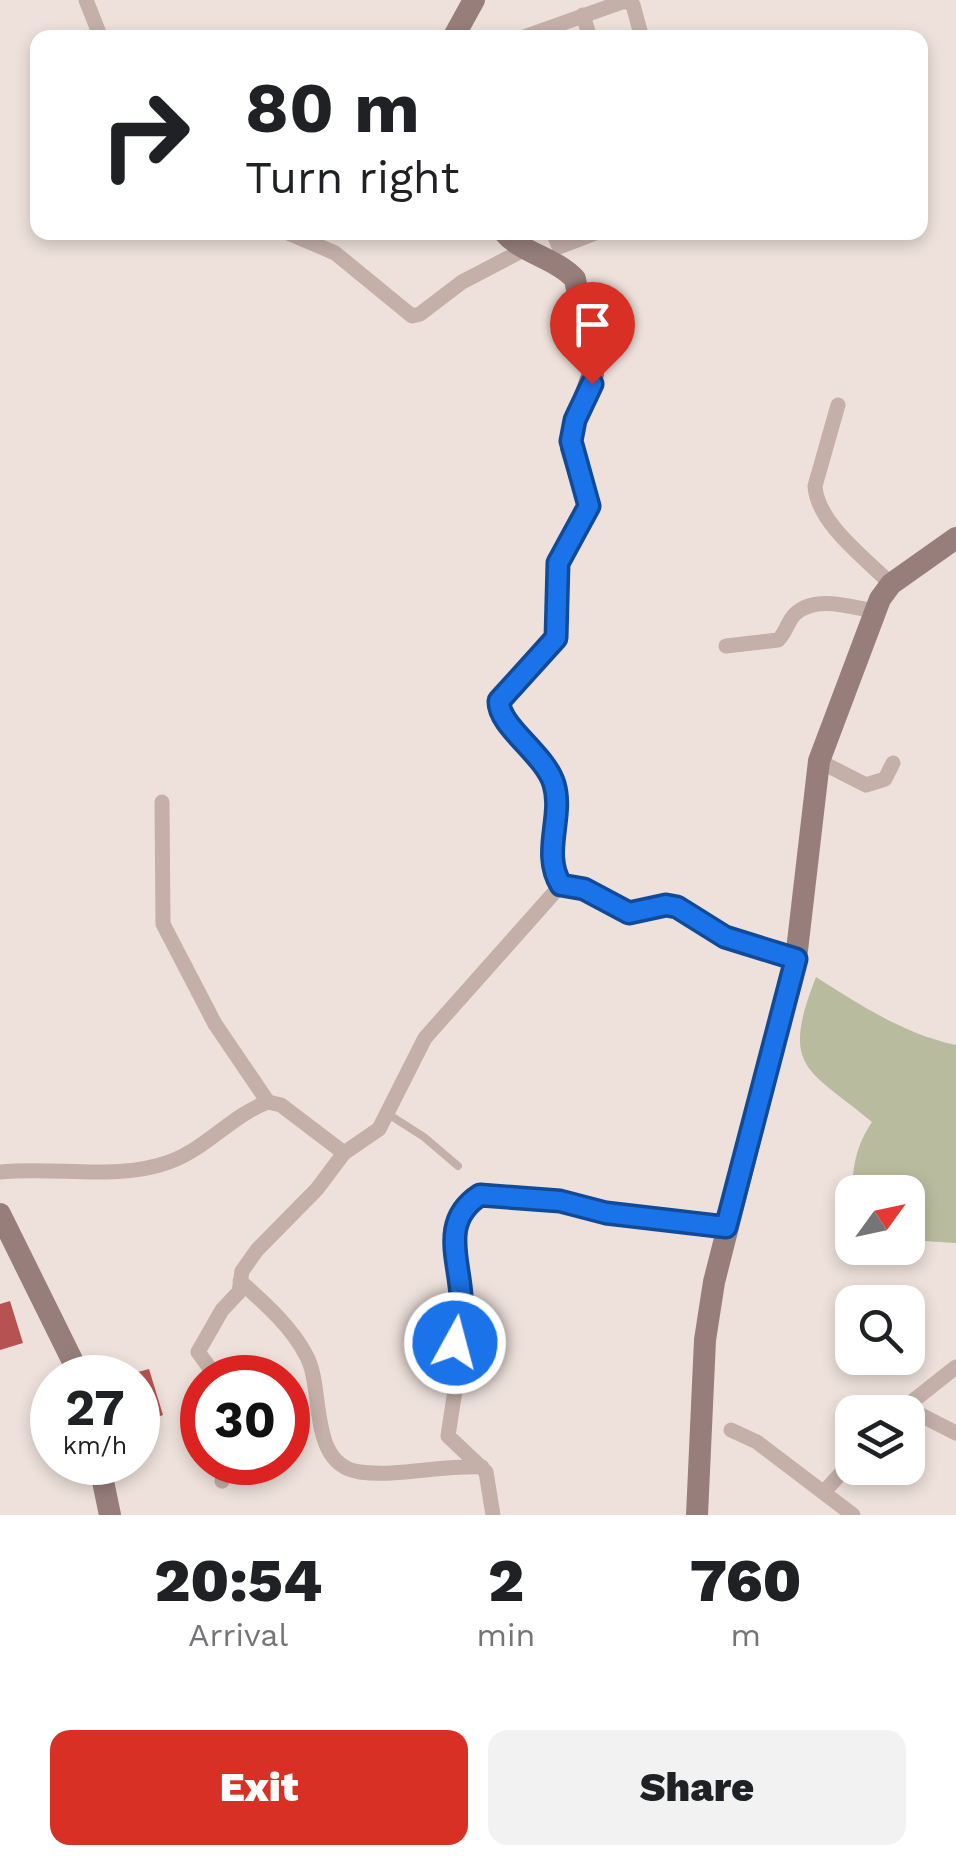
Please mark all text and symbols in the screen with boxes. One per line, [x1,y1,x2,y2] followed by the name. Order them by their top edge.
[245,67,420,149] text: 80 m
[80,70,210,200] icon: right
[245,151,459,204] text: Turn right
[550,282,635,385] pin
[565,297,620,352] icon: arrive
[835,1175,925,1265] north arrow
[835,1175,925,1485] map controls
[835,1285,925,1375] button: search
[403,1291,507,1395] position arrow
[180,1355,310,1485] speed limit sign: 30
[65,1378,125,1437] text: 27
[835,1395,925,1485] button: layers
[63,1431,127,1460] text: km/h
[154,1545,322,1616] text: 20:54
[488,1545,524,1616] text: 2
[690,1545,802,1616] text: 760
[188,1616,288,1654] text: Arrival
[477,1616,535,1654] text: min
[730,1616,761,1654] text: m
[50,1730,468,1845] button: Exit
[488,1730,906,1845] button: Share

